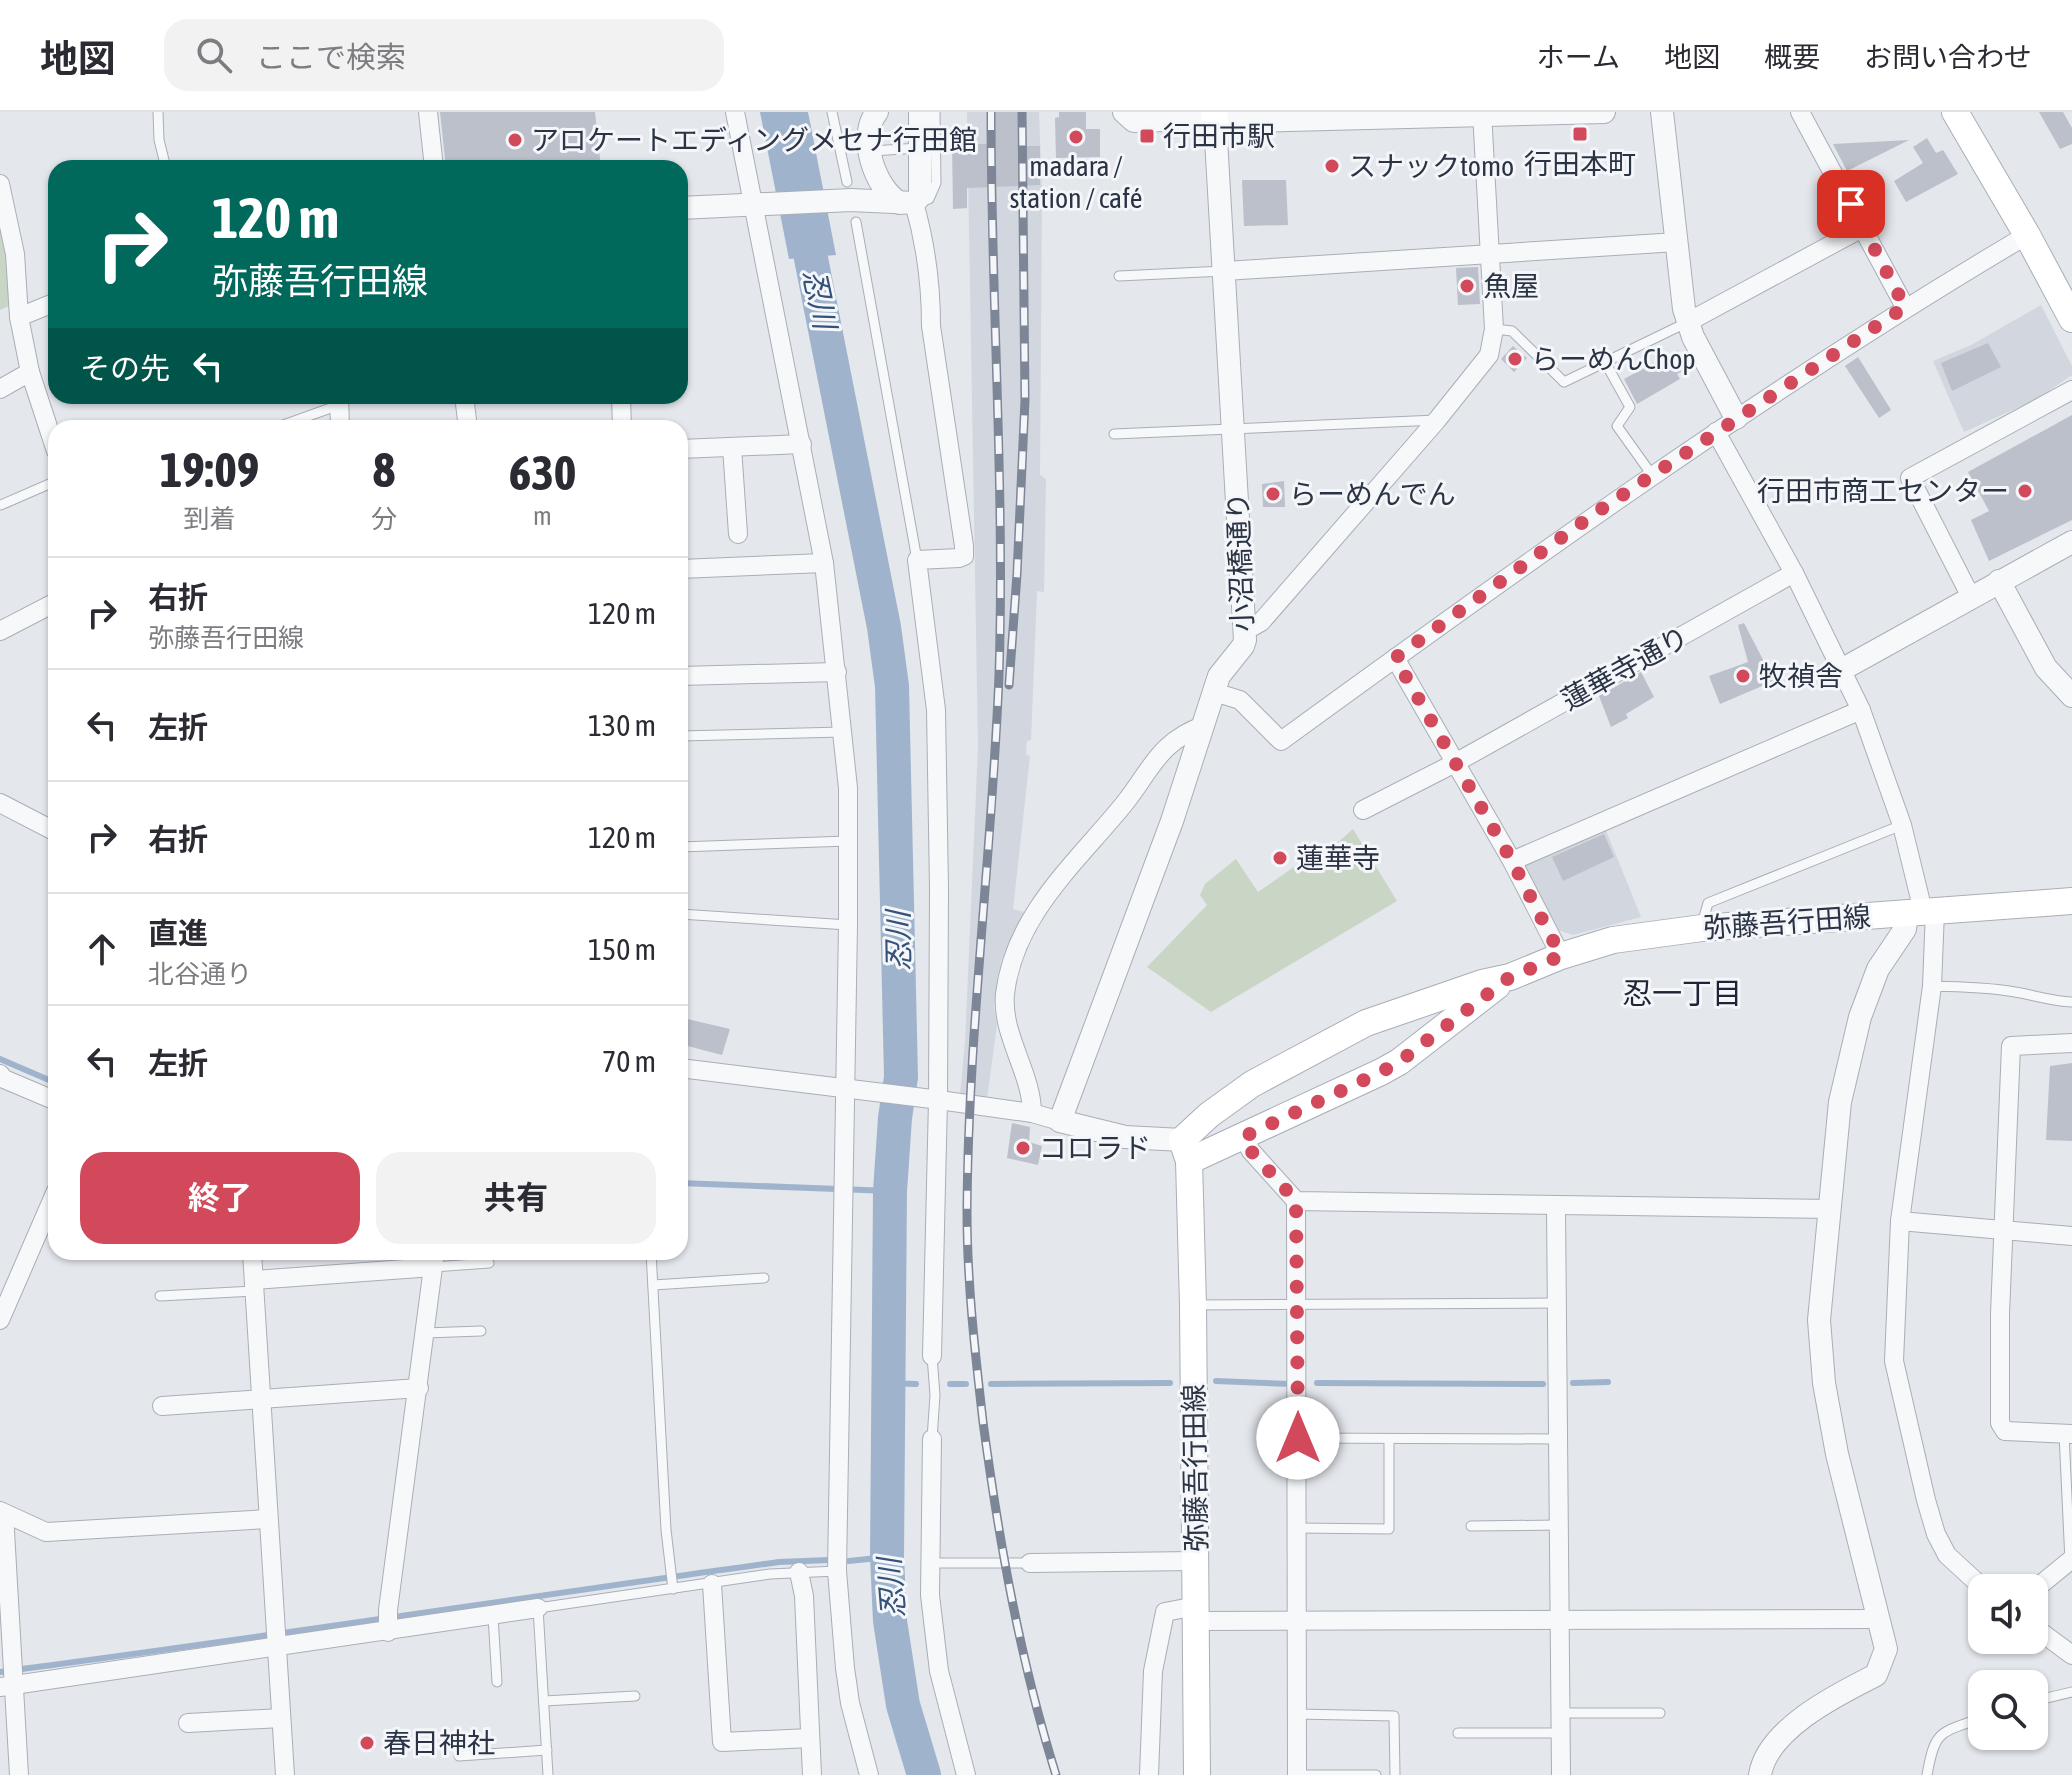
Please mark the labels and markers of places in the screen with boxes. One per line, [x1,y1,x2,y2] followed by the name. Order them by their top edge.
[1163,120,1275,152] place label: 行田市駅
[531,124,977,156] place label: アロケートエディングメセナ行田館
[1571,125,1589,143] marker: 行田本町
[1138,127,1156,145] marker: 行田市駅
[1067,128,1085,146] marker: madara / station / café
[506,131,524,149] marker: アロケートエディングメセナ行田館
[1524,148,1636,180] place label: 行田本町
[1009,150,1143,214] place label: madara / station / café
[1348,150,1514,182] place label: スナックtomo
[1323,157,1341,175] marker: スナックtomo
[1817,170,1885,238] pin
[1483,270,1539,302] place label: 魚屋
[1458,277,1476,295] marker: 魚屋
[1531,343,1696,375] place label: らーめんChop
[1506,350,1524,368] marker: らーめんChop
[1757,475,2009,507] place label: 行田市商工センター
[1289,478,1456,510] place label: らーめんでん
[2016,482,2034,500] marker: 行田市商工センター
[1264,485,1282,503] marker: らーめんでん
[1759,660,1843,692] place label: 牧禎舎
[1734,667,1752,685] marker: 牧禎舎
[1296,842,1380,874] place label: 蓮華寺
[1271,849,1289,867] marker: 蓮華寺
[1039,1132,1151,1164] place label: コロラド
[1014,1139,1032,1157] marker: コロラド
[383,1727,495,1759] place label: 春日神社
[358,1734,376,1752] marker: 春日神社

